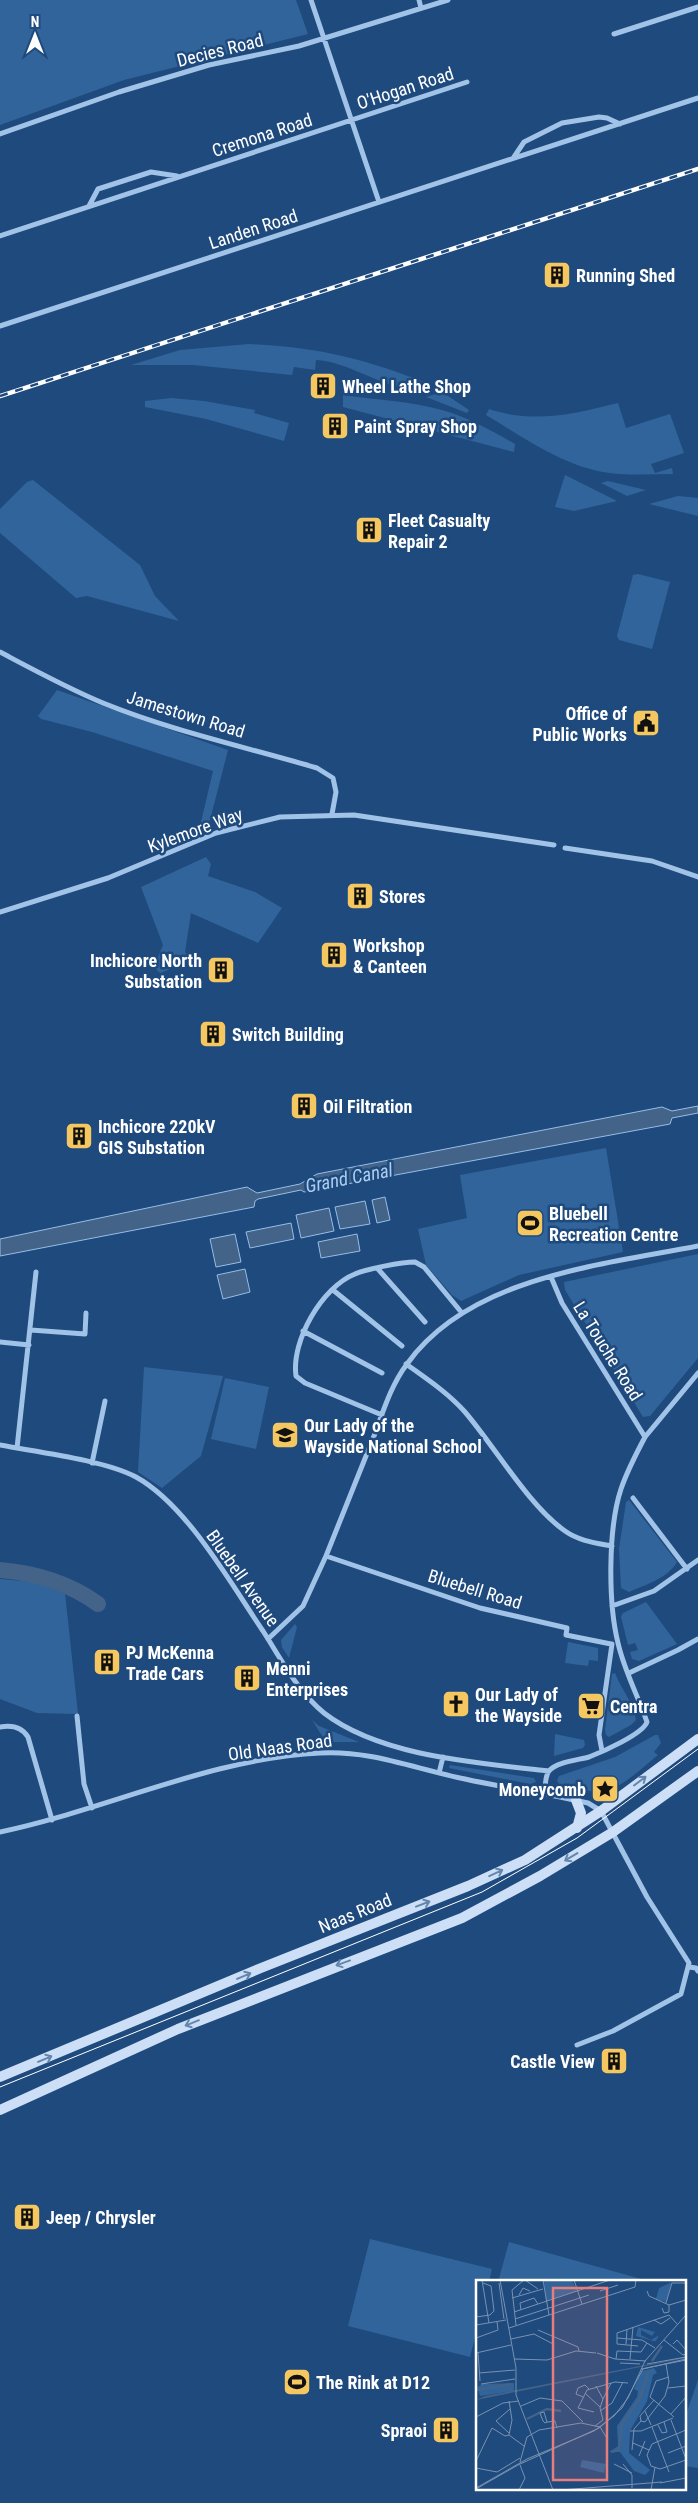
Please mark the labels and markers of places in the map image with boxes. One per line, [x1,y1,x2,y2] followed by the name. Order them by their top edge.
[542,260,572,290] building icon: Running Shed
[576,265,675,286] place label: Running Shed
[308,371,338,401] building icon: Wheel Lathe Shop
[342,376,471,397] place label: Wheel Lathe Shop
[320,411,350,441] building icon: Paint Spray Shop
[354,416,477,437] place label: Paint Spray Shop
[388,510,490,552] place label: Fleet Casualty Repair 2
[354,515,384,545] building icon: Fleet Casualty Repair 2
[533,703,627,745] place label: Office of Public Works
[631,708,661,738] public building icon: Office of Public Works
[345,881,375,911] building icon: Stores
[379,886,426,907] place label: Stores
[353,935,427,977] place label: Workshop & Canteen
[319,940,349,970] building icon: Workshop & Canteen
[90,950,202,992] place label: Inchicore North Substation
[206,955,236,985] building icon: Inchicore North Substation
[198,1019,228,1049] building icon: Switch Building
[232,1024,344,1045] place label: Switch Building
[289,1091,319,1121] building icon: Oil Filtration
[323,1096,412,1117] place label: Oil Filtration
[98,1116,216,1158] place label: Inchicore 220kV GIS Substation
[64,1121,94,1151] building icon: Inchicore 220kV GIS Substation
[549,1203,679,1245] place label: Bluebell Recreation Centre
[515,1208,545,1238] sports icon: Bluebell Recreation Centre
[304,1415,482,1457] place label: Our Lady of the Wayside National School
[270,1420,300,1450] school or university icon: Our Lady of the Wayside National School
[126,1642,214,1684] place label: PJ McKenna Trade Cars
[92,1647,122,1677] building icon: PJ McKenna Trade Cars
[266,1658,348,1700] place label: Menni Enterprises
[232,1663,262,1693] building icon: Menni Enterprises
[475,1684,562,1726] place label: Our Lady of the Wayside
[441,1689,471,1719] church icon: Our Lady of the Wayside
[576,1691,606,1721] supermarket icon: Centra
[610,1696,657,1717] place label: Centra
[590,1774,620,1804] place icon: Moneycomb
[499,1779,586,1800] place label: Moneycomb
[599,2046,629,2076] building icon: Castle View
[510,2051,596,2072] place label: Castle View
[12,2202,42,2232] building icon: Jeep / Chrysler
[46,2207,156,2228] place label: Jeep / Chrysler
[282,2367,312,2397] sports icon: The Rink at D12
[316,2372,430,2393] place label: The Rink at D12
[431,2415,461,2445] building icon: Spraoi
[381,2420,427,2441] place label: Spraoi

